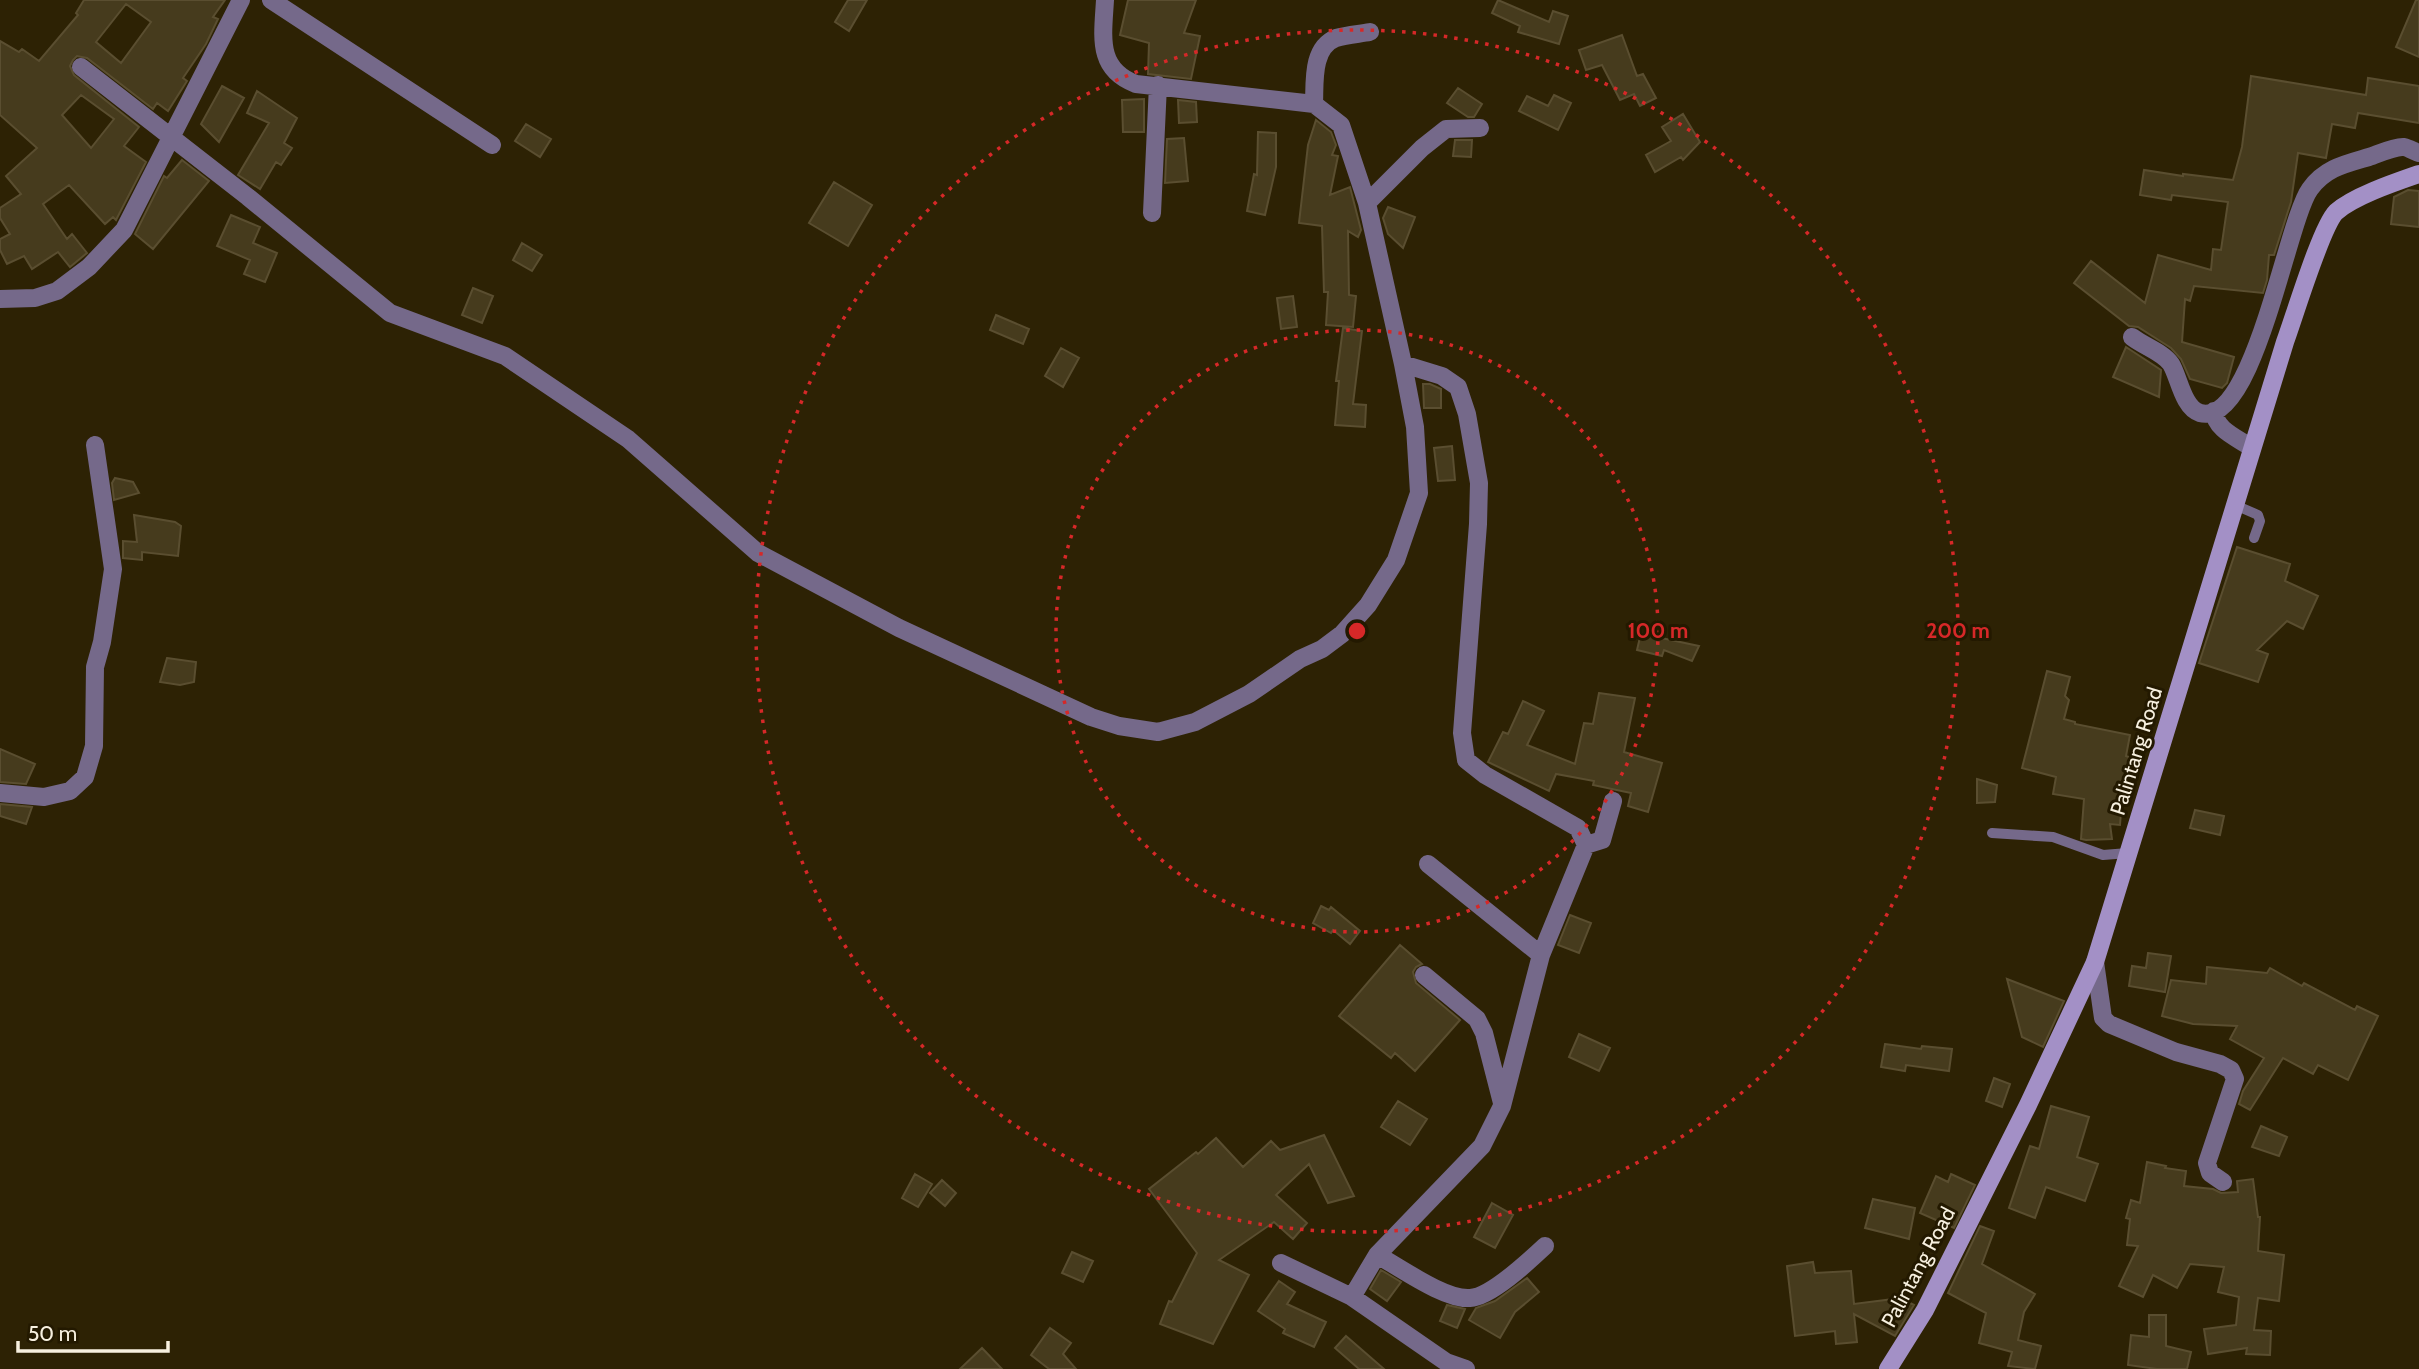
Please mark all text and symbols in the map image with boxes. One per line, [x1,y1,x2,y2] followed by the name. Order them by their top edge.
[1628,618,1688,643] text: 100 m
[1926,618,1990,643] text: 200 m
[1345,619,1369,643] centre of rings
[2105,684,2167,818] street label: Palintang Road
[1876,1203,1960,1331] street label: Palintang Road
[18,1310,168,1354] scale bar
[28,1321,77,1346] text: 50 m

